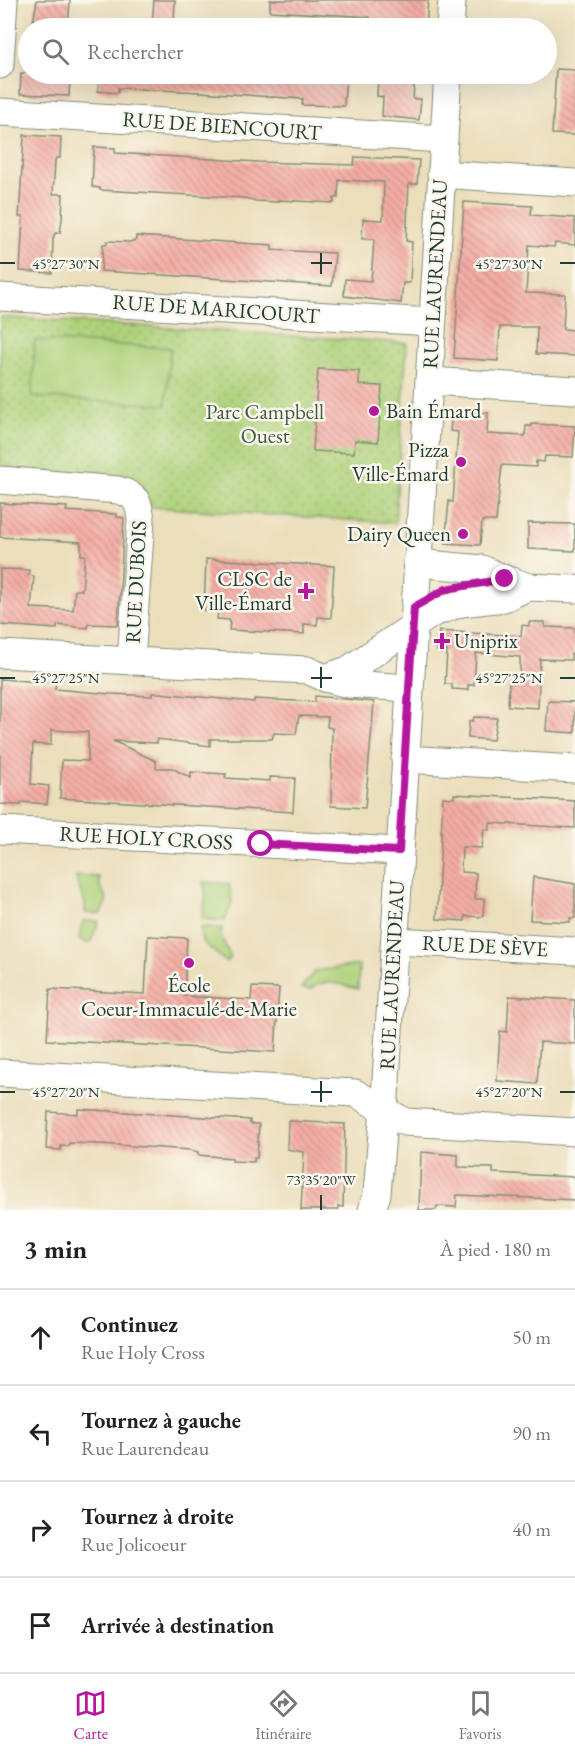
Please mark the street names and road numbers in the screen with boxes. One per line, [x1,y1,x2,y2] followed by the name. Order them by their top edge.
[121,105,324,146] street label: RUE DE BIENCOURT
[416,178,453,370] street label: RUE LAURENDEAU
[112,288,321,329] street label: RUE DE MARICOURT
[119,520,152,644] street label: RUE DUBOIS
[59,819,233,856] street label: RUE HOLY CROSS
[373,879,410,1071] street label: RUE LAURENDEAU
[421,929,549,962] street label: RUE DE SÈVE

